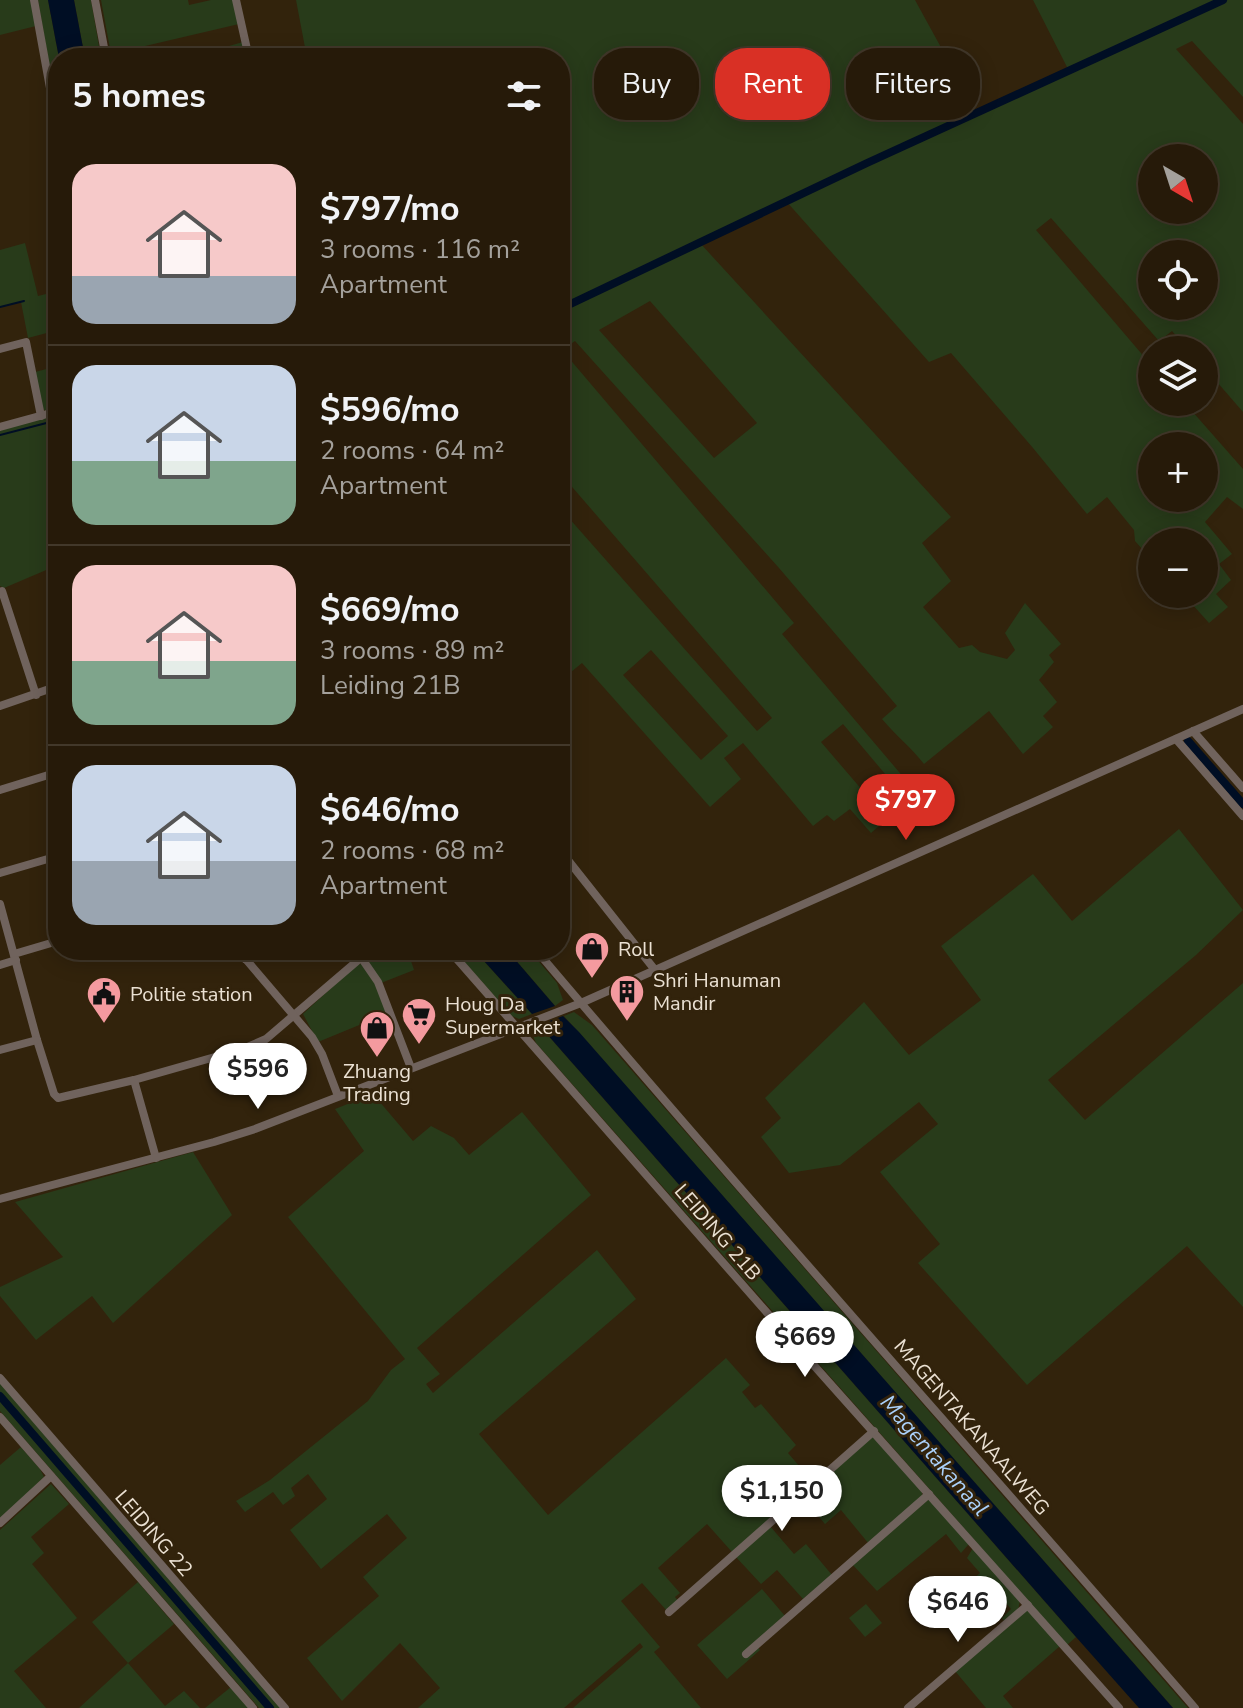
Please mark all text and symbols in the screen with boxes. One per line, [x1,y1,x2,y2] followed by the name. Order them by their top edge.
[594,48,699,120] chip: Buy
[715,48,830,120] chip: Rent
[846,48,980,120] chip: Filters
[72,73,206,119] text: 5 homes
[502,74,546,118] icon: filters
[1138,144,1218,224] north arrow
[1138,144,1218,608] map controls
[320,186,460,232] text: $797/mo
[136,196,232,292] icon: home
[320,232,520,267] text: 3 rooms · 116 m²
[1138,240,1218,320] button: locate
[320,267,447,302] text: Apartment
[1138,336,1218,416] button: layers
[320,387,460,433] text: $596/mo
[136,397,232,493] icon: home
[1138,432,1218,512] button: +
[320,433,504,468] text: 2 rooms · 64 m²
[320,468,447,503] text: Apartment
[1138,528,1218,608] button: −
[320,587,460,633] text: $669/mo
[136,597,232,693] icon: home
[320,633,504,668] text: 3 rooms · 89 m²
[320,668,461,703] text: Leiding 21B
[859,774,953,842] pin: $797
[875,782,937,817] text: $797
[320,787,460,833] text: $646/mo
[136,797,232,893] icon: home
[320,833,504,868] text: 2 rooms · 68 m²
[320,868,447,903] text: Apartment
[573,930,611,980] shop icon: Roll
[618,936,654,963] place label: Roll
[653,967,781,1017] place label: Shri Hanuman Mandir
[608,973,646,1023] building icon: Shri Hanuman Mandir
[85,975,123,1025] public building icon: Politie station
[130,981,253,1008] place label: Politie station
[445,991,561,1041] place label: Houg Da Supermarket
[400,996,438,1046] supermarket icon: Houg Da Supermarket
[358,1009,396,1059] shop icon: Zhuang Trading
[211,1043,305,1111] pin: $596
[227,1051,289,1086] text: $596
[343,1058,411,1108] place label: Zhuang Trading
[668,1178,767,1286] street label: LEIDING 21B
[758,1311,852,1379] pin: $669
[774,1319,836,1354] text: $669
[888,1334,1056,1521] street label: MAGENTAKANAALWEG
[873,1389,995,1523] water label: Magentakanaal
[717,1465,847,1533] pin: $1,150
[740,1473,824,1508] text: $1,150
[109,1484,199,1582] street label: LEIDING 22
[911,1576,1005,1644] pin: $646
[927,1584,989,1619] text: $646

